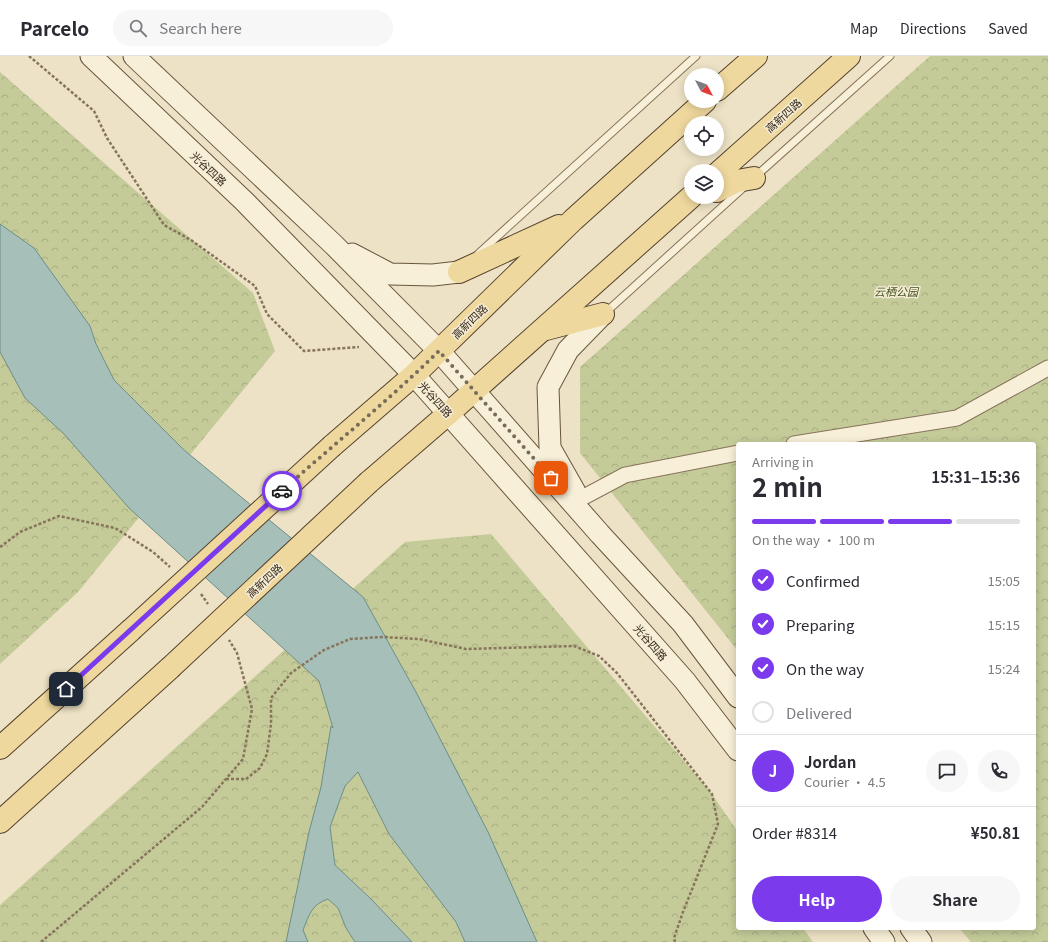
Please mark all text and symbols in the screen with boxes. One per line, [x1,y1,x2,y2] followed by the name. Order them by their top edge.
[113,10,393,46] search box
[20,14,89,41] text: Parcelo
[127,17,149,39] icon: search
[159,17,242,38] text: Search here
[850,18,878,38] text: Map
[900,18,966,38] text: Directions
[988,18,1028,38] text: Saved
[684,68,724,108] north arrow
[684,68,724,204] map controls
[761,94,805,136] street label: 高新四路
[684,116,724,156] button: locate
[187,147,231,189] street label: 光谷四路
[684,164,724,204] button: layers
[874,283,920,299] park label: 云栖公园
[448,300,490,342] street label: 高新四路
[415,377,457,421] street label: 光谷四路
[752,452,814,471] text: Arriving in
[534,461,568,495] pin
[931,466,1020,487] text: 15:31–15:36
[540,467,562,489] icon: bag
[752,467,823,504] text: 2 min
[262,471,302,511] courier
[271,480,293,502] icon: car
[752,530,875,549] text: On the way · 100 m
[242,559,286,601] street label: 高新四路
[752,569,774,591] icon: check
[786,570,860,591] text: Confirmed
[988,571,1020,590] text: 15:05
[752,613,774,635] icon: check
[786,614,854,635] text: Preparing
[988,615,1020,634] text: 15:15
[631,620,671,664] street label: 光谷四路
[752,657,774,679] icon: check
[786,658,864,679] text: On the way
[988,659,1020,678] text: 15:24
[49,672,83,706] pin
[55,678,77,700] icon: home
[786,702,852,723] text: Delivered
[926,750,968,792] button: chat
[978,750,1020,792] button: phone
[804,751,856,772] text: Jordan
[769,760,777,781] text: J
[804,772,886,791] text: Courier · 4.5
[752,822,837,843] text: Order #8314
[971,822,1020,843] text: ¥50.81
[752,876,882,922] button: Help
[890,876,1020,922] button: Share

